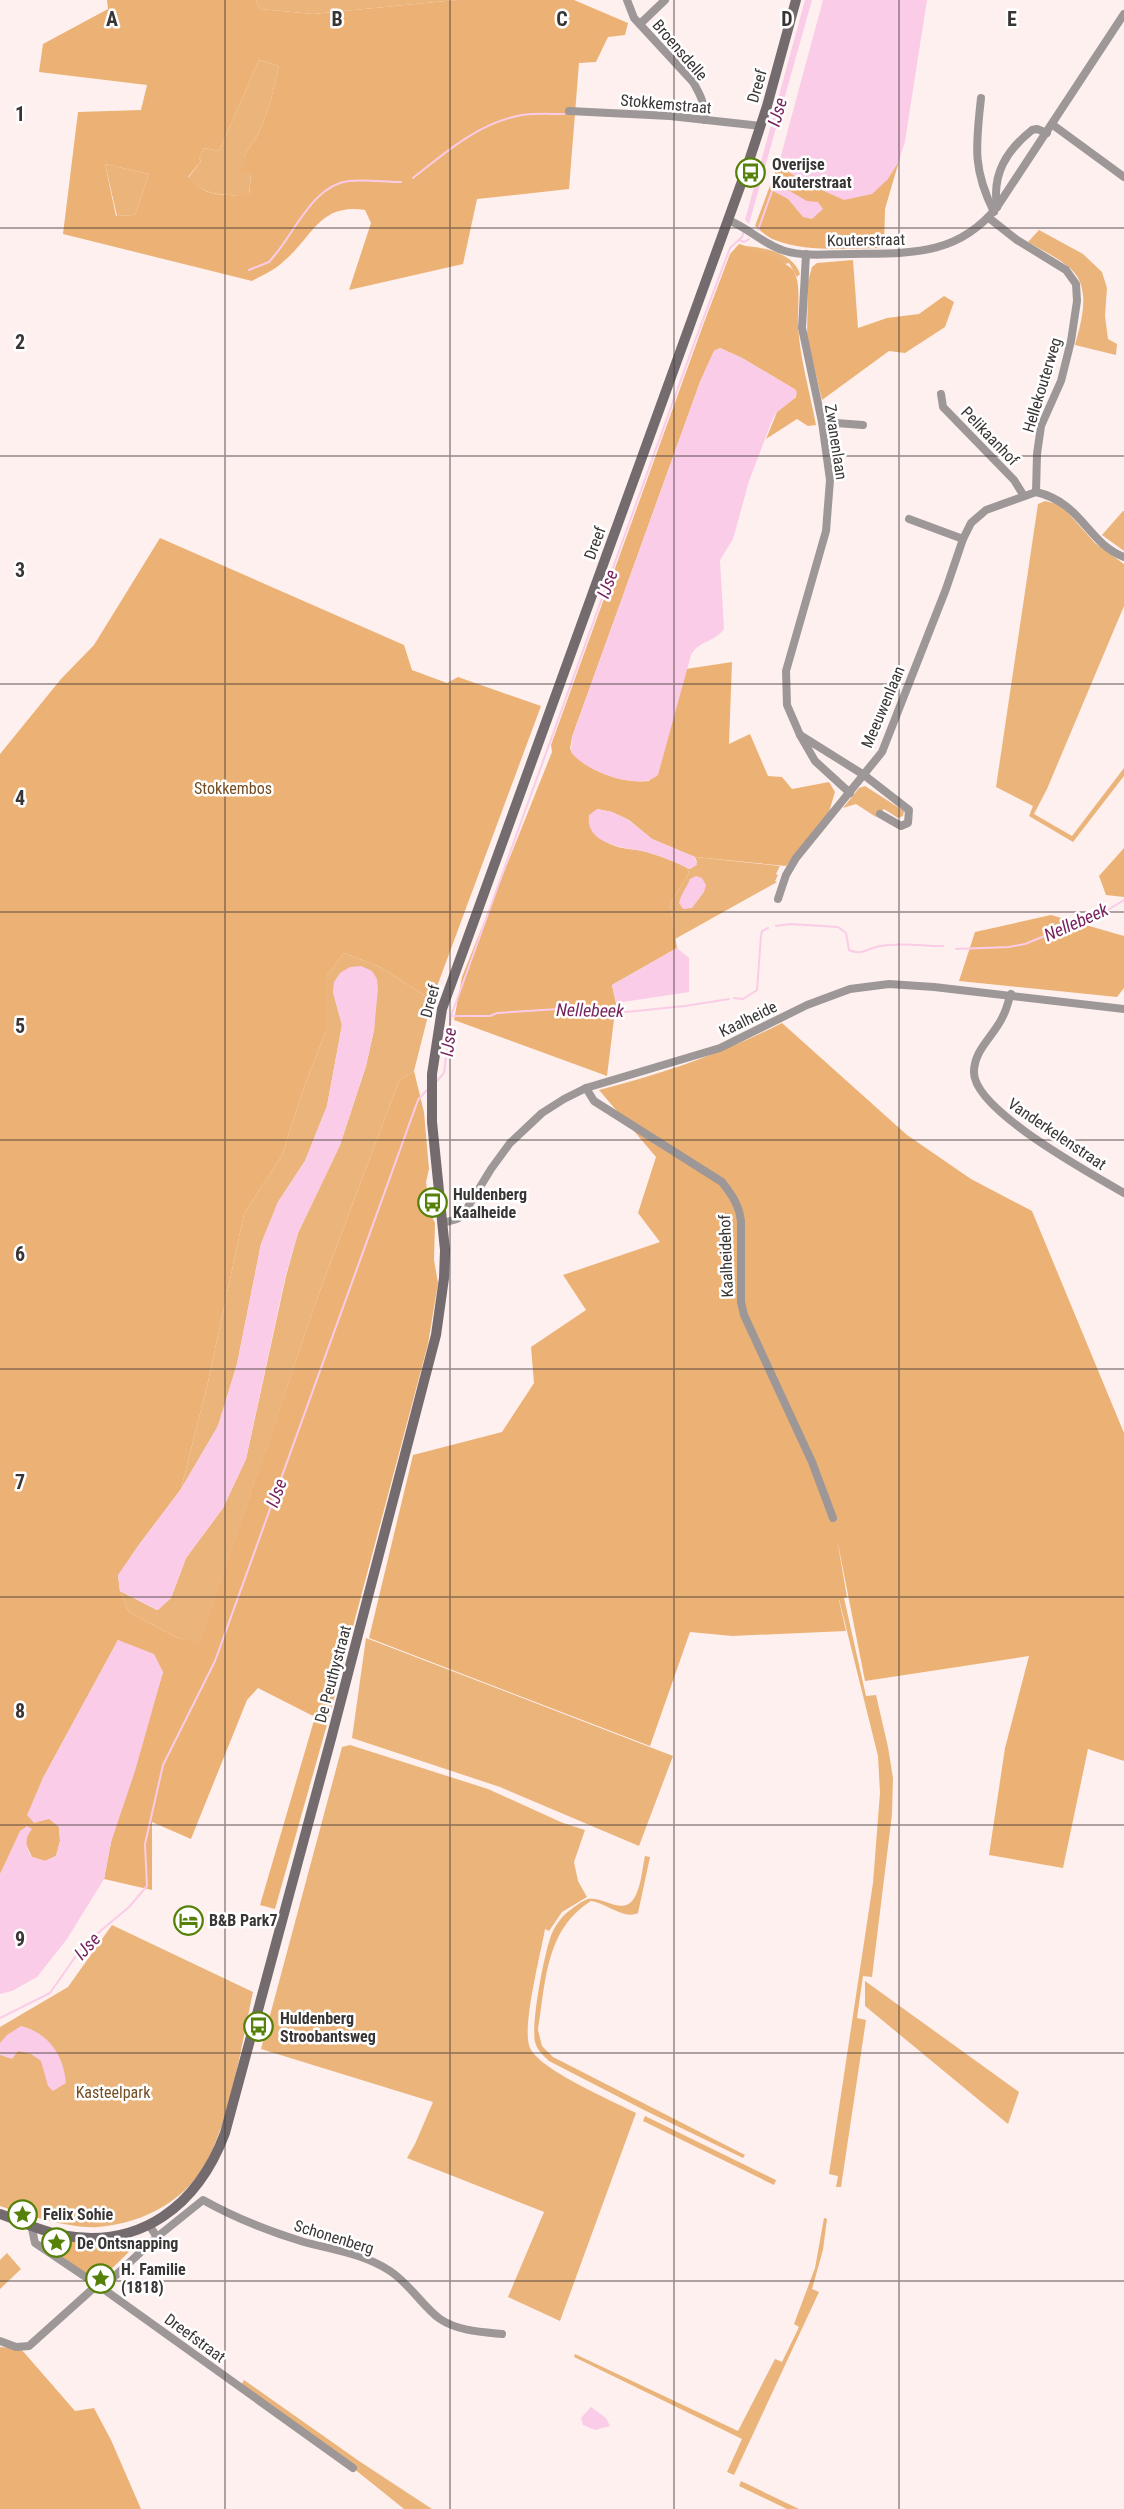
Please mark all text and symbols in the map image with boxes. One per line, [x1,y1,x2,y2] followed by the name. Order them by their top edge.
[106,7,118,31] text: A
[331,7,343,31] text: B
[556,7,568,31] text: C
[781,7,793,31] text: D
[1007,7,1017,31] text: E
[648,16,712,84] street label: Broensdelle
[743,67,771,105] street label: Dreef
[620,91,713,117] street label: Stokkemstraat
[763,95,791,129] water label: IJse
[15,102,25,126] text: 1
[772,155,852,192] place label: Overijse Kouterstraat
[735,157,767,189] bus stop icon: Overijse Kouterstraat
[827,230,905,250] street label: Kouterstraat
[15,330,25,354] text: 2
[1019,335,1065,435] street label: Hellekouterweg
[821,403,851,481] street label: Zwanenlaan
[957,403,1023,469] street label: Pelikaanhof
[580,524,610,562] street label: Dreef
[15,558,25,582] text: 3
[592,567,622,601] water label: IJse
[857,663,909,751] street label: Meeuwenlaan
[194,779,272,798] park label: Stokkembos
[15,786,25,810] text: 4
[1041,898,1112,945] water label: Nellebeek
[416,982,444,1020] street label: Dreef
[716,997,780,1041] street label: Kaalheide
[556,999,625,1021] water label: Nellebeek
[15,1014,25,1038] text: 5
[436,1026,460,1058] water label: IJse
[1004,1094,1110,1174] street label: Vanderkelenstraat
[453,1185,527,1222] place label: Huldenberg Kaalheide
[416,1187,448,1219] bus stop icon: Huldenberg Kaalheide
[715,1214,737,1298] street label: Kaalheidehof
[15,1242,25,1266] text: 6
[15,1470,25,1494] text: 7
[261,1476,291,1510] water label: IJse
[311,1623,355,1725] street label: De Peuthystraat
[15,1699,25,1723] text: 8
[172,1904,204,1936] hotel icon: B&B Park7
[209,1911,277,1930] place label: B&B Park7
[15,1927,25,1951] text: 9
[69,1928,105,1964] water label: IJse
[280,2009,376,2046] place label: Huldenberg Stroobantsweg
[243,2011,275,2043] bus stop icon: Huldenberg Stroobantsweg
[76,2083,151,2102] park label: Kasteelpark
[6,2198,38,2230] place icon: Felix Sohie
[43,2205,114,2224] place label: Felix Sohie
[292,2216,376,2258] street label: Schonenberg
[40,2227,72,2259] place icon: De Ontsnapping
[77,2234,178,2253] place label: De Ontsnapping
[121,2260,186,2297] place label: H. Familie (1818)
[84,2262,116,2294] place icon: H. Familie (1818)
[161,2310,229,2367] street label: Dreefstraat

